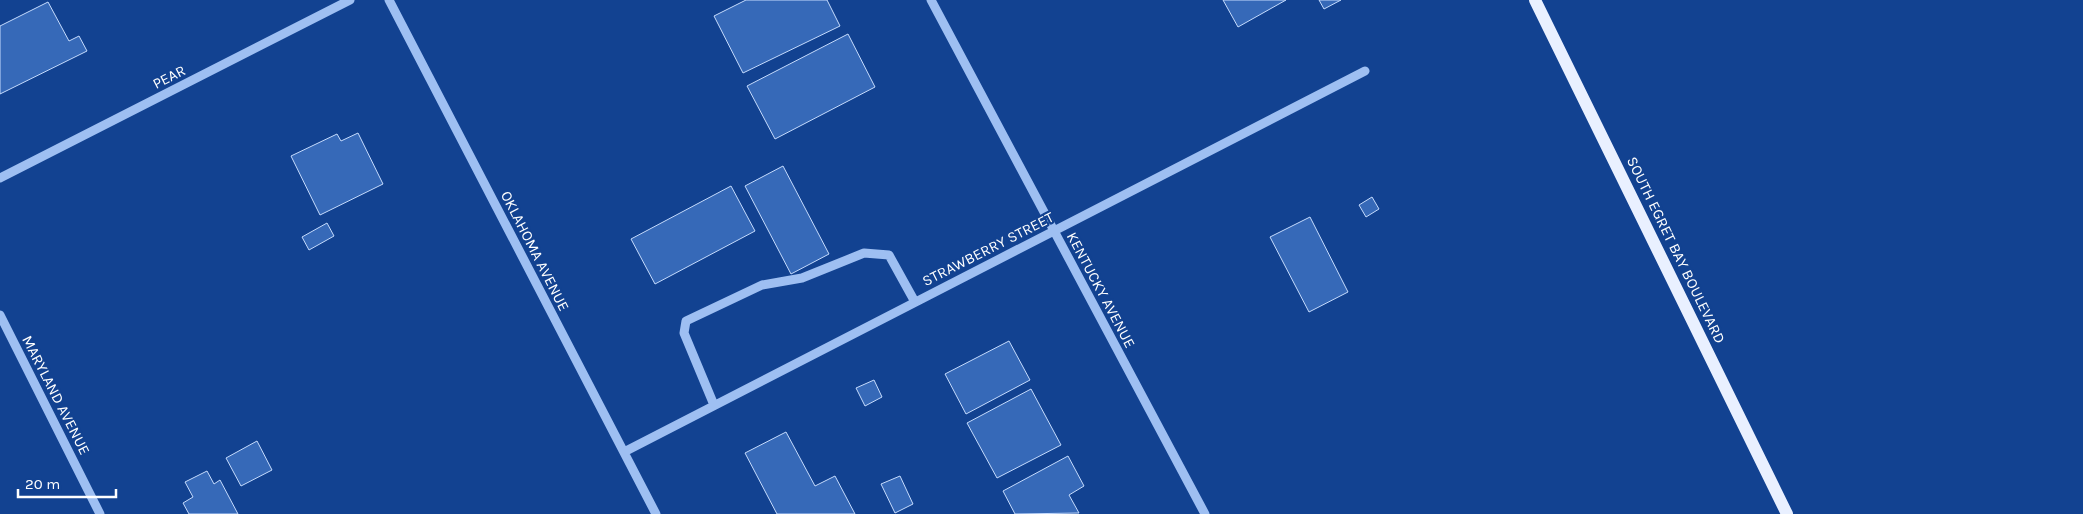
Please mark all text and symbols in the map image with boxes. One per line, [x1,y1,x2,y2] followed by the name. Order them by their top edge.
[150,61,188,93] street label: PEAR
[1623,154,1729,346] street label: SOUTH EGRET BAY BOULEVARD
[497,188,573,314] street label: OKLAHOMA AVENUE
[919,208,1057,290] street label: STRAWBERRY STREET
[1063,229,1139,351] street label: KENTUCKY AVENUE
[18,332,94,458] street label: MARYLAND AVENUE
[18,466,115,498] scale bar
[25,475,60,493] text: 20 m

